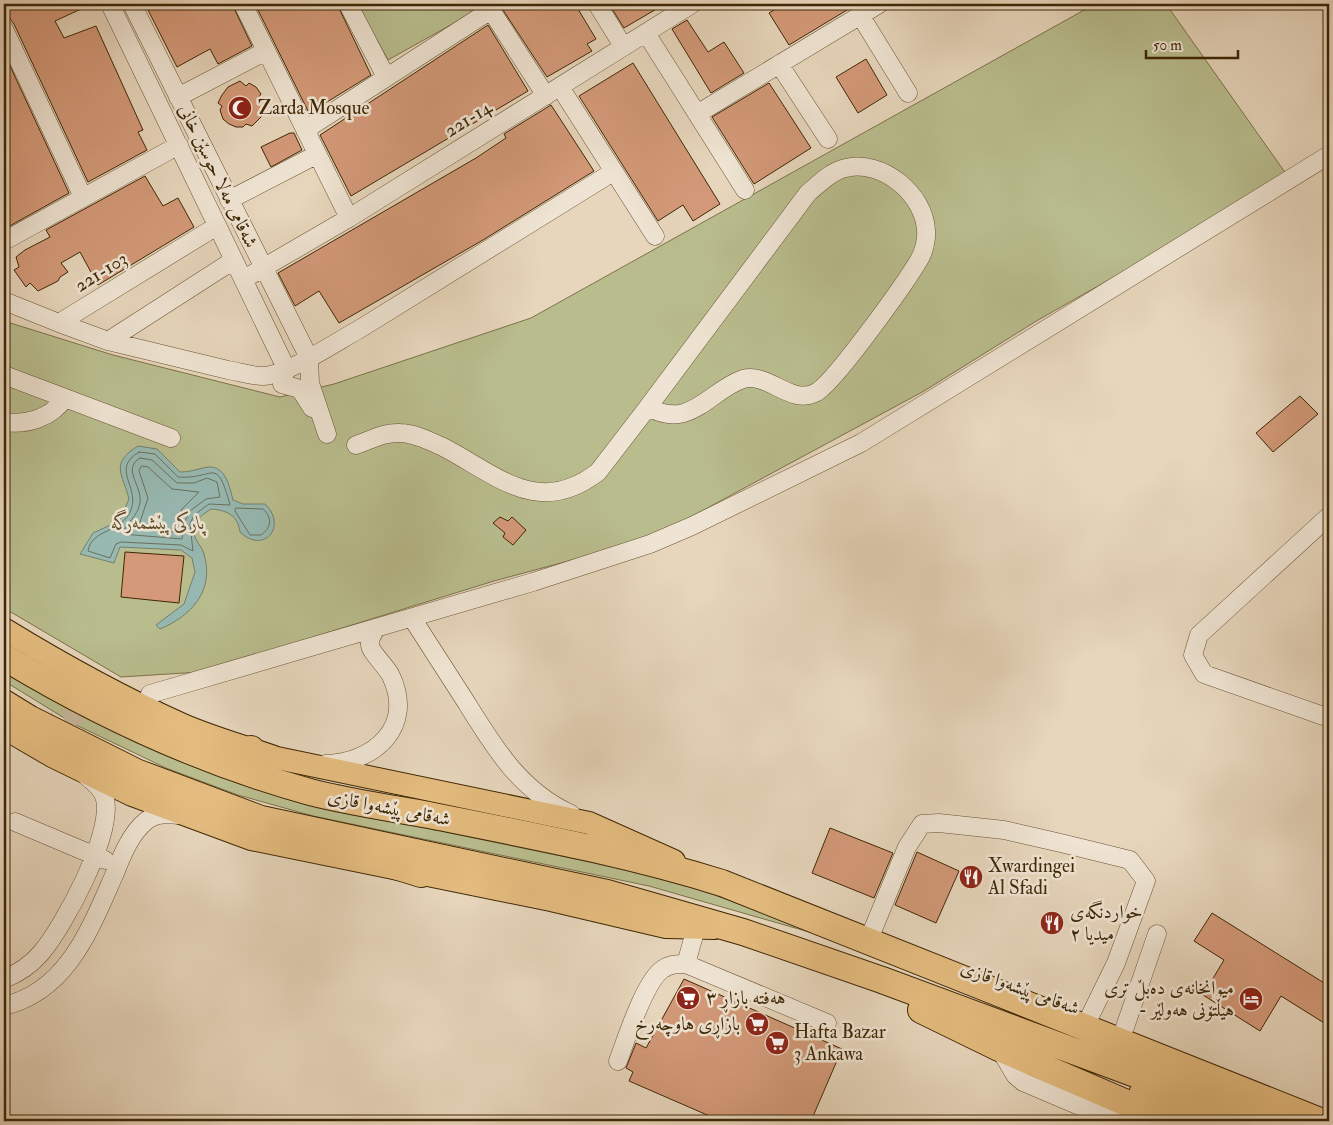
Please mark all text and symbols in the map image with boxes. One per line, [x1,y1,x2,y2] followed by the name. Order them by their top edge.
[1146,28,1238,60] scale bar
[1153,36,1182,55] text: 50 m
[227,95,253,121] mosque icon: Zarda Mosque
[440,95,497,143] street label: 221-14
[258,96,370,120] place label: Zarda Mosque
[173,100,263,252] street label: شەقامی مەلا حوسێن خانی
[70,247,132,297] street label: 221-103
[111,509,206,536] park label: پارکی پێشمەرگە
[326,784,452,832] street label: شەقامی پێشەوا قازی
[987,854,1075,900] place label: Xwardingei Al Sfadi
[958,864,984,890] restaurant icon: Xwardingei Al Sfadi
[1070,900,1143,946] place label: خواردنگەی میدیا ٢
[1039,910,1065,936] restaurant icon: خواردنگەی میدیا ٢
[957,955,1083,1021] street label: شەقامی پێشەوا قازی
[1104,976,1234,1022] place label: میوانخانەی دەبڵ تری - هیڵتۆنی هەولێر
[675,985,701,1011] supermarket icon: هەفتە بازاڕ ٣
[706,986,786,1013] place label: هەفتە بازاڕ ٣
[1238,986,1264,1012] hotel icon: میوانخانەی دەبڵ تری - هیڵتۆنی هەولێر
[744,1011,770,1037] supermarket icon: بازاڕی هاوچەرخ
[635,1012,740,1041] place label: بازاڕی هاوچەرخ
[794,1020,886,1066] place label: Hafta Bazar 3 Ankawa
[764,1030,790,1056] supermarket icon: Hafta Bazar 3 Ankawa

